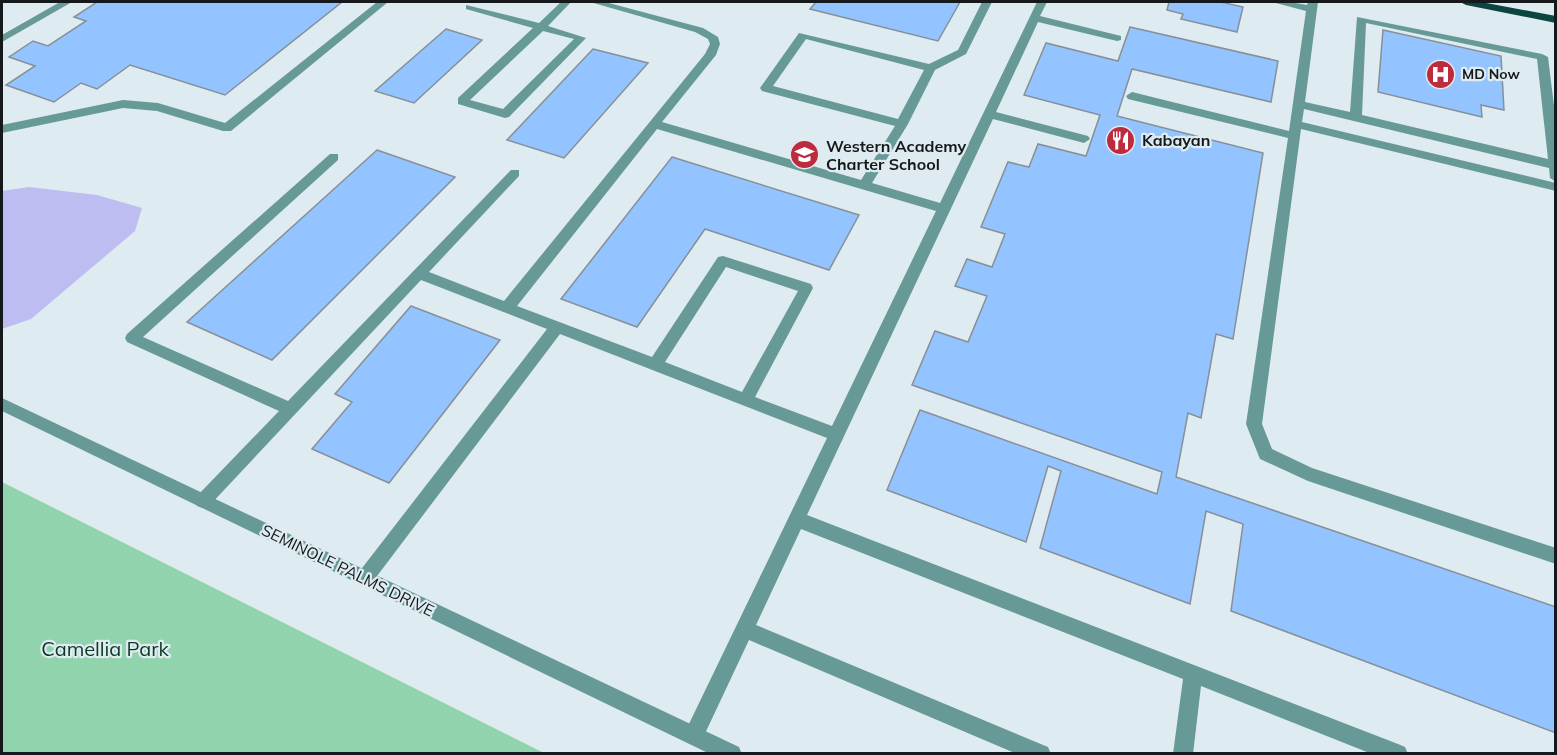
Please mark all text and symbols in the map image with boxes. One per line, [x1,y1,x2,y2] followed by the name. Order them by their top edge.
[1425,58,1457,90] hospital icon: MD Now
[1462,65,1520,83] place label: MD Now
[1105,124,1137,156] restaurant icon: Kabayan
[1142,130,1210,150] place label: Kabayan
[826,136,967,174] place label: Western Academy Charter School
[789,139,821,171] school or university icon: Western Academy Charter School
[259,520,437,620] street label: SEMINOLE PALMS DRIVE
[41,636,169,661] park label: Camellia Park

